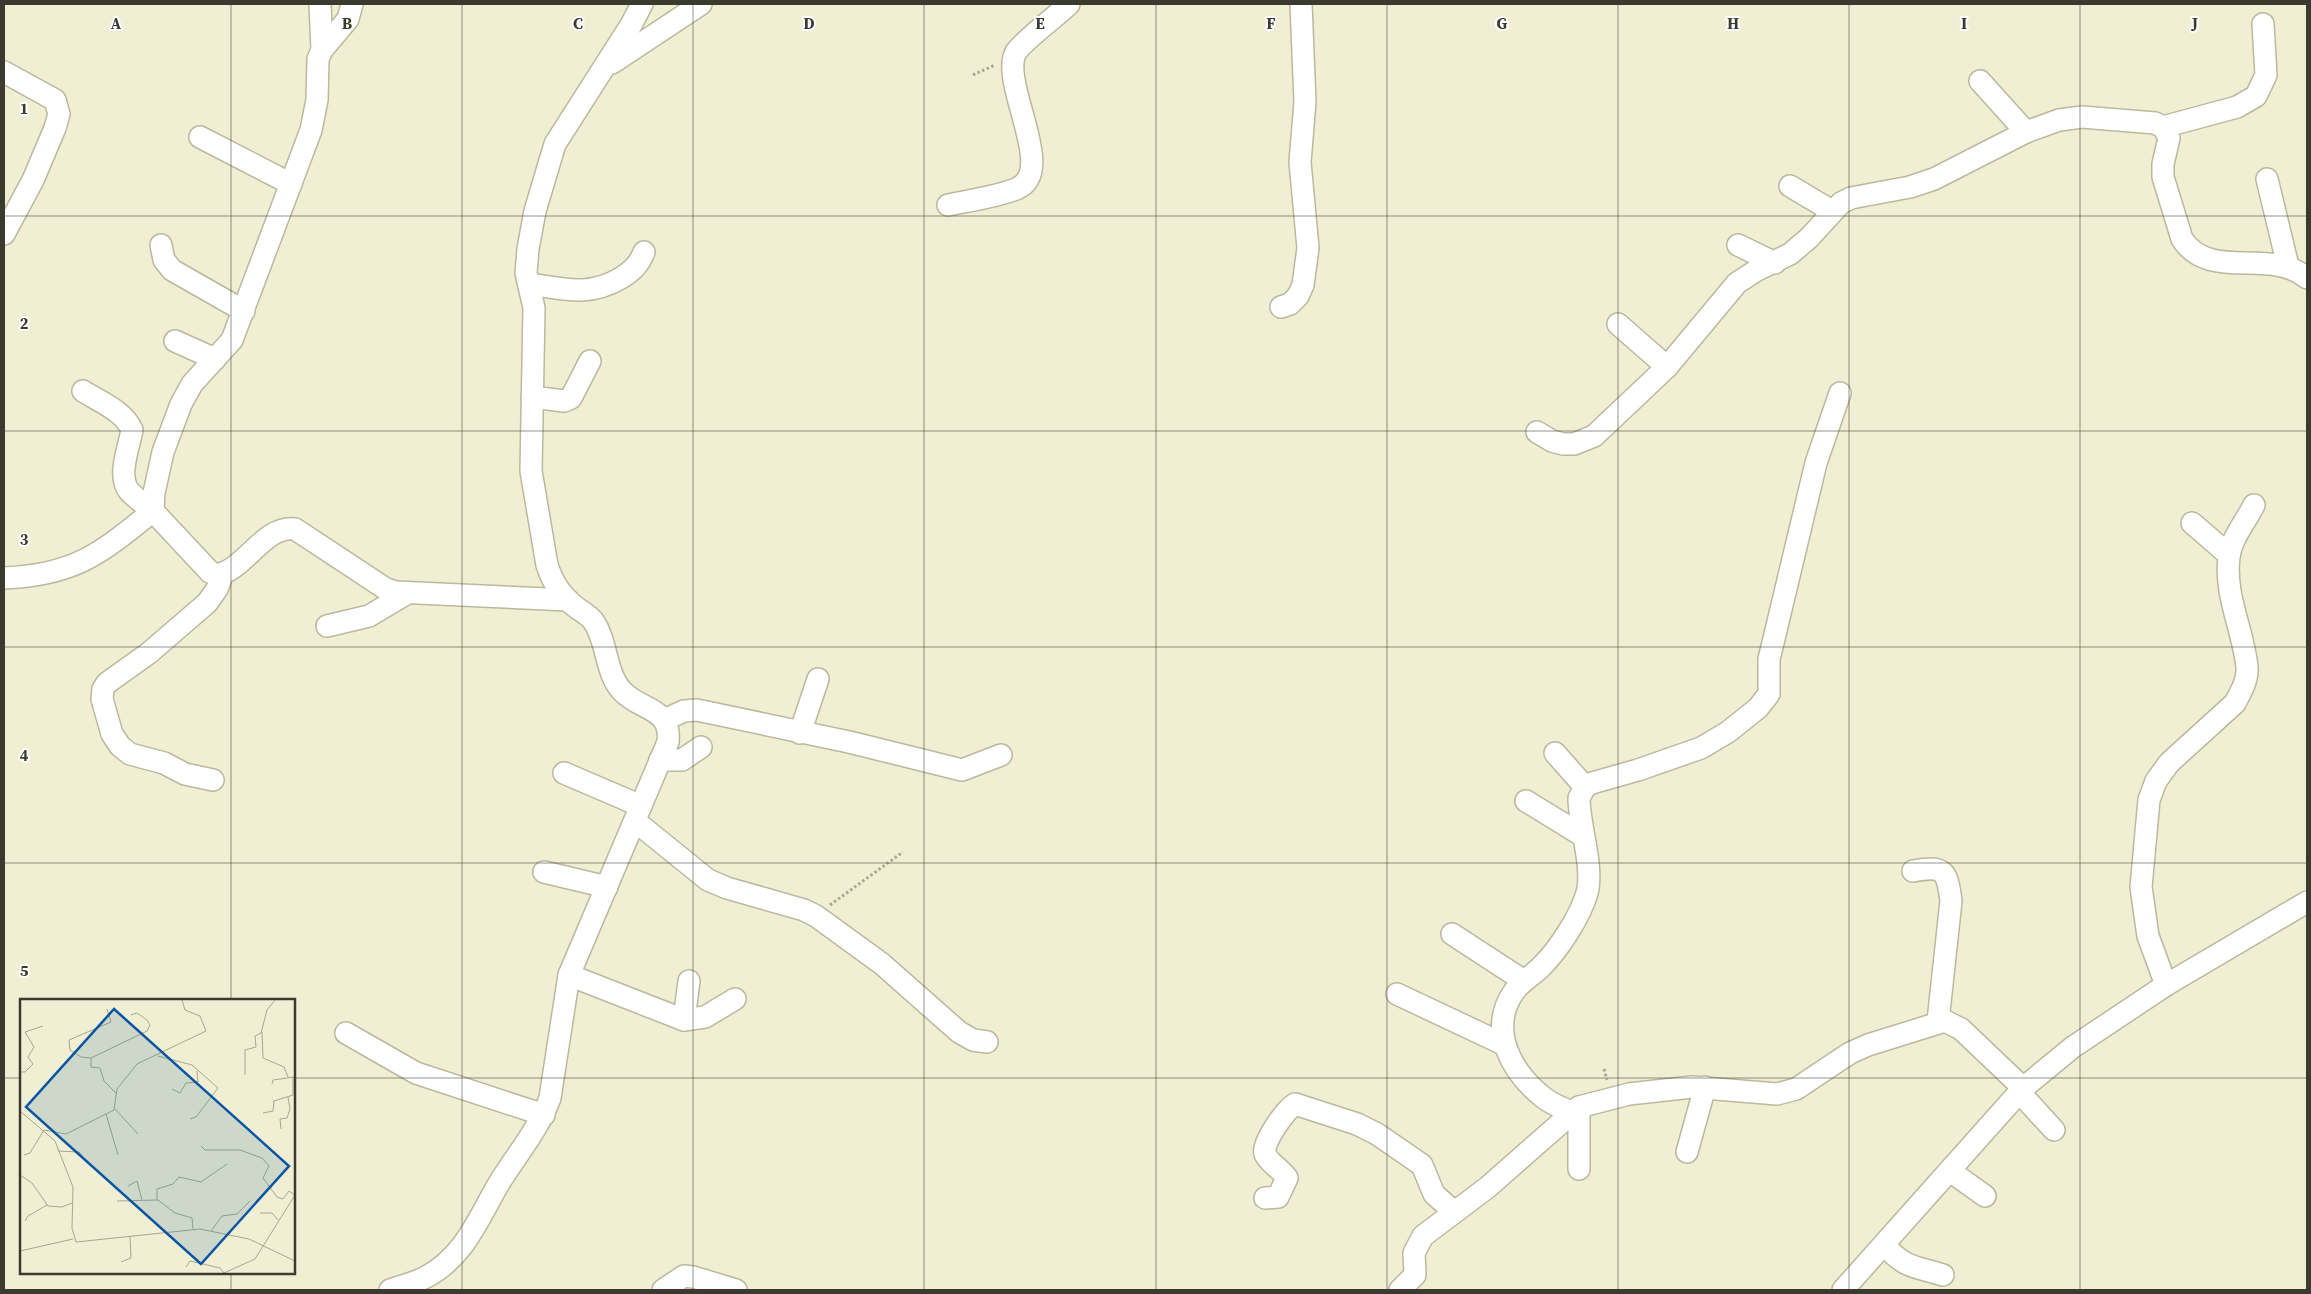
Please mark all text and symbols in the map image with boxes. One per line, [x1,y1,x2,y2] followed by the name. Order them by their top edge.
[111,12,122,34] text: A
[342,12,353,34] text: B
[573,12,583,34] text: C
[803,12,815,34] text: D
[1035,12,1045,34] text: E
[1266,12,1276,34] text: F
[1497,12,1508,34] text: G
[1727,12,1739,34] text: H
[1961,12,1967,34] text: I
[2191,12,2198,34] text: J
[20,97,28,119] text: 1
[20,312,29,334] text: 2
[20,528,29,550] text: 3
[20,744,29,766] text: 4
[20,959,29,981] text: 5
[20,999,295,1274] inset map

